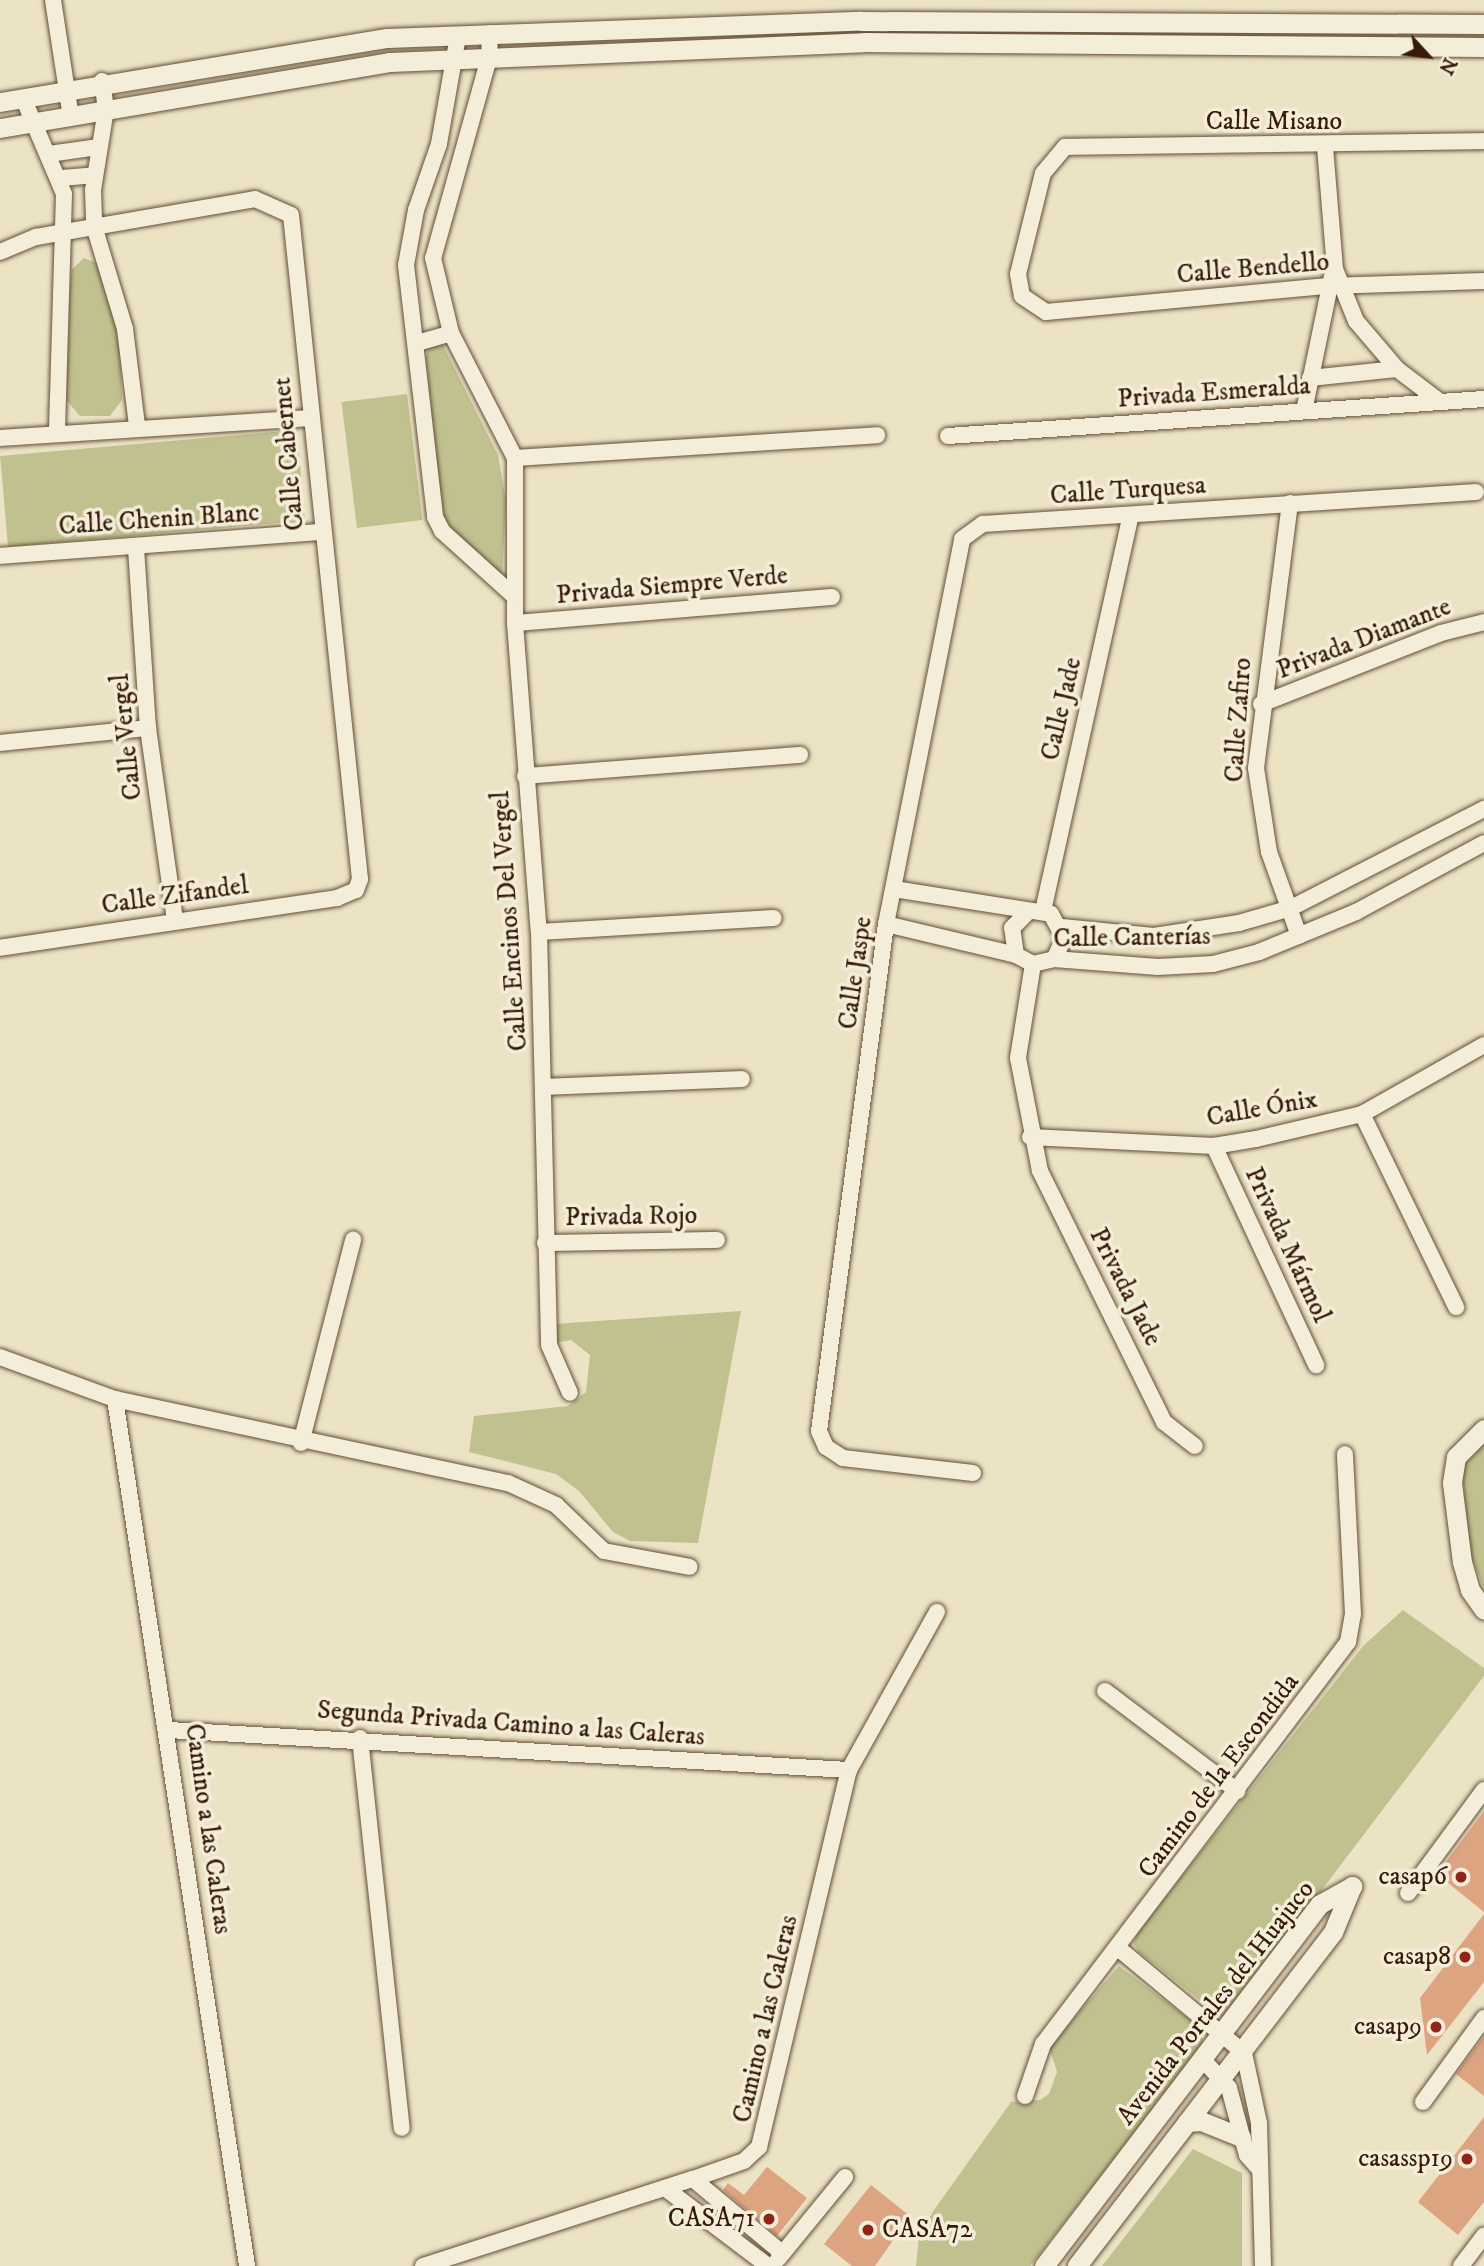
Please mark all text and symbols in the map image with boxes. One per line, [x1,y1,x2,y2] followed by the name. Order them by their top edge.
[1393,21,1463,91] north arrow
[1433,54,1461,78] text: N
[1206,106,1342,138] street label: Calle Misano
[1176,247,1330,291] street label: Calle Bendello
[1116,371,1312,415] street label: Privada Esmeralda
[267,376,311,532] street label: Calle Cabernet
[1049,470,1207,512] street label: Calle Turquesa
[58,497,260,543] street label: Calle Chenin Blanc
[555,560,789,612] street label: Privada Siempre Verde
[1273,592,1455,686] street label: Privada Diamante
[1035,654,1089,764] street label: Calle Jade
[1219,657,1259,783] street label: Calle Zafiro
[105,672,149,802] street label: Calle Vergel
[485,790,535,1052] street label: Calle Encinos Del Vergel
[100,870,250,922] street label: Calle Zifandel
[833,915,879,1031] street label: Calle Jaspe
[1053,921,1211,955] street label: Calle Canterías
[1204,1084,1320,1134] street label: Calle Ónix
[1237,1162,1337,1328] street label: Privada Mármol
[565,1200,697,1234] street label: Privada Rojo
[1082,1223,1168,1351] street label: Privada Jade
[1132,1668,1306,1884] street label: Camino de la Escondida
[316,1695,706,1753] street label: Segunda Privada Camino a las Caleras
[178,1722,238,1936] street label: Camino a las Caleras
[1378,1861,1447,1893] place label: casap6
[1453,1869,1469,1885] marker: casap6
[1111,1874,1321,2132] street label: Avenida Portales del Huajuco
[727,1912,805,2126] street label: Camino a las Caleras
[1383,1941,1451,1973] place label: casap8
[1457,1949,1473,1965] marker: casap8
[1354,2011,1422,2043] place label: casap9
[1428,2019,1444,2035] marker: casap9
[1358,2143,1453,2175] place label: casassp19
[1459,2151,1475,2167] marker: casassp19
[668,2203,755,2235] place label: CASA71
[761,2211,777,2227] marker: CASA71
[882,2214,973,2246] place label: CASA72
[860,2222,876,2238] marker: CASA72

